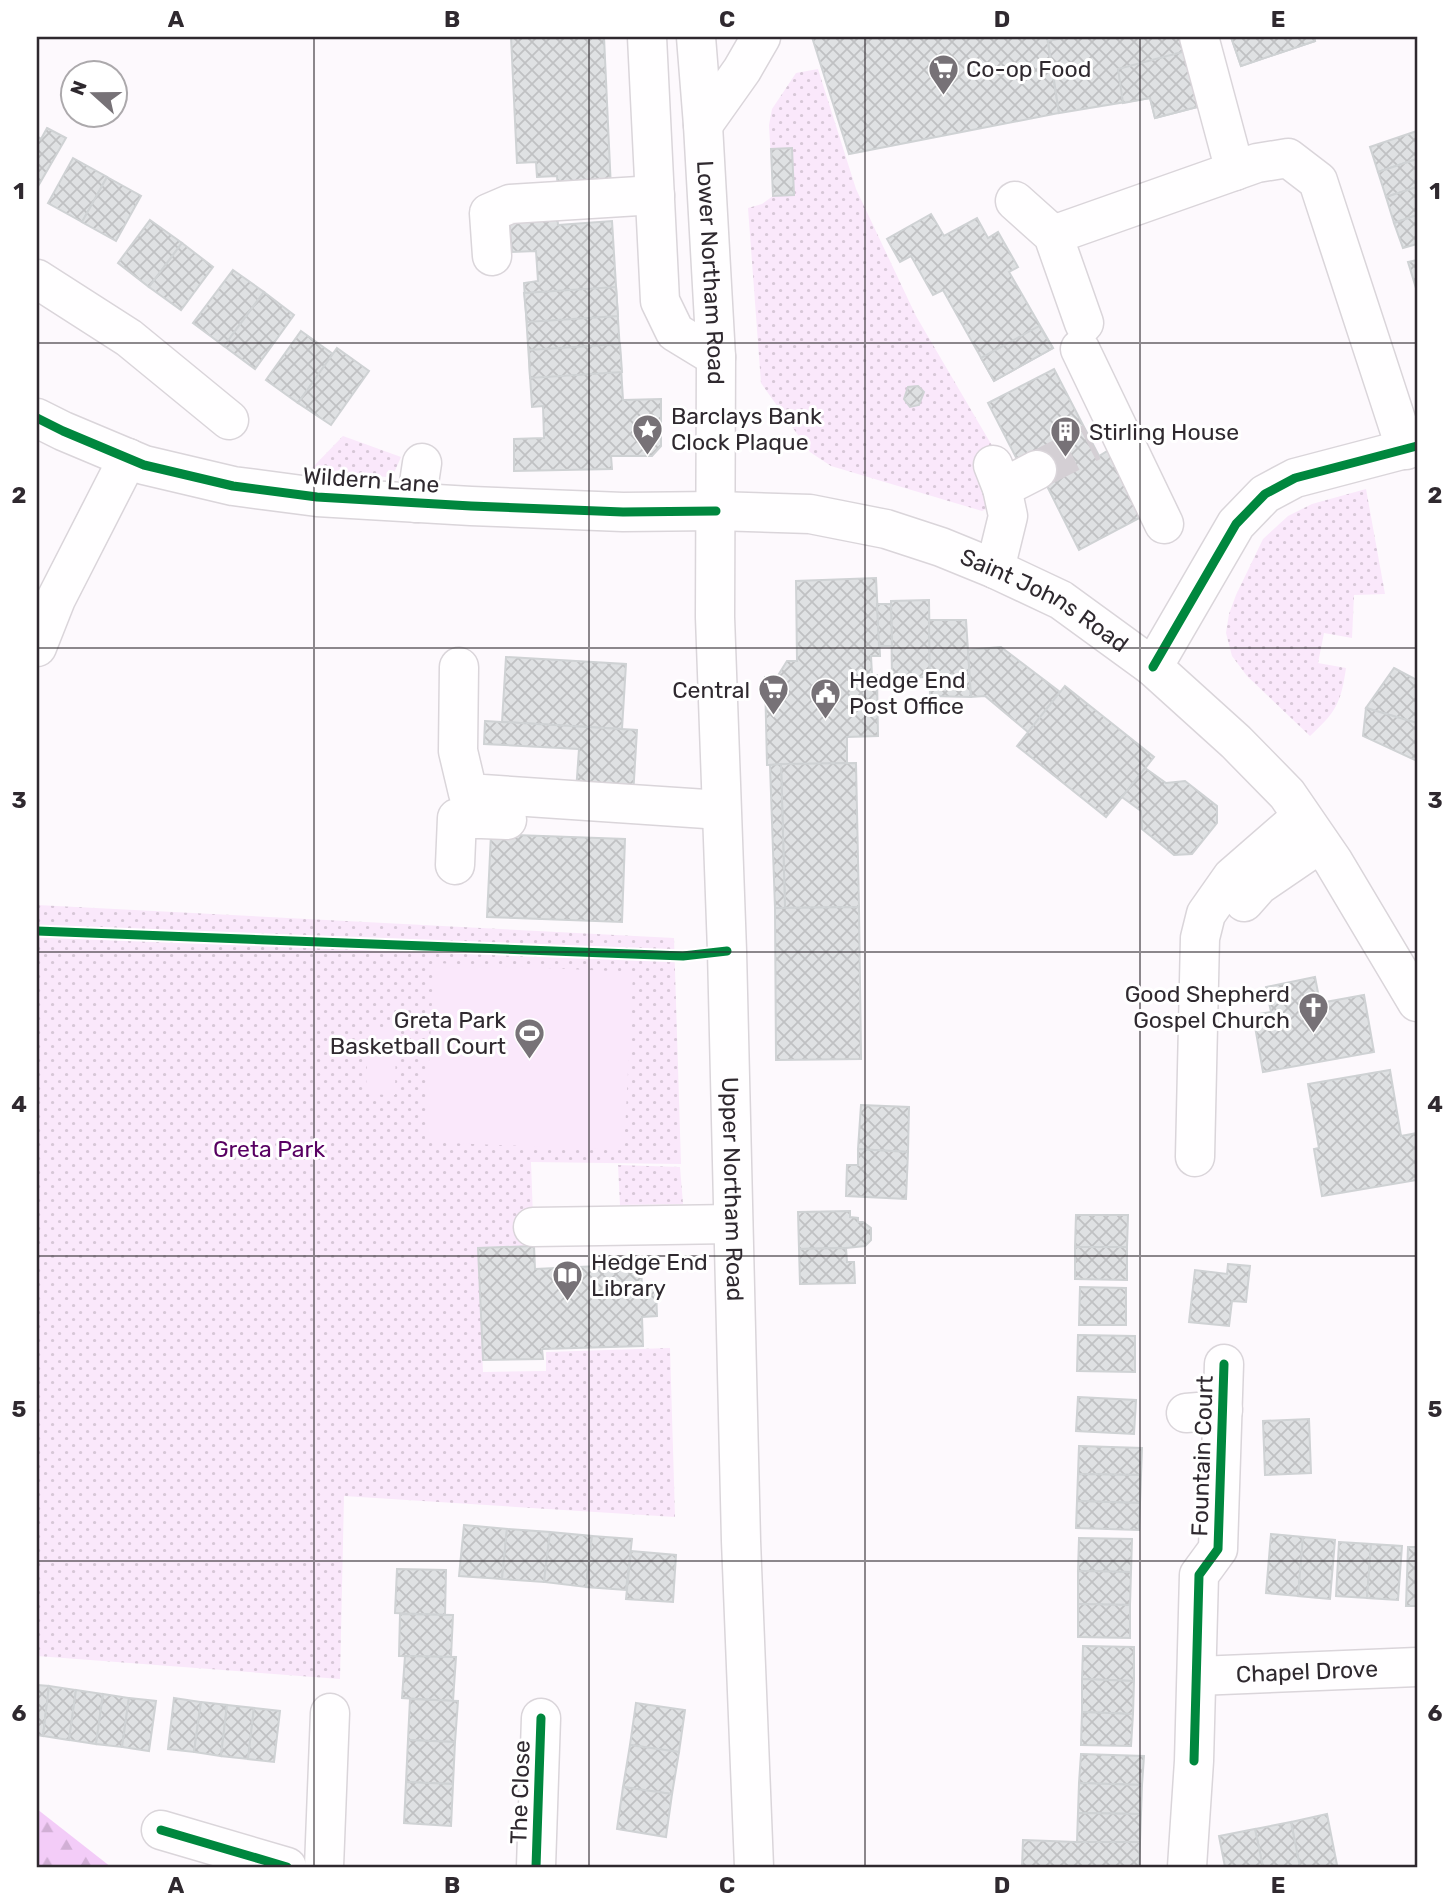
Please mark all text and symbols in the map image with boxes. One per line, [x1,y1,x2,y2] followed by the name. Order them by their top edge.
[168,5,185,33] text: A
[444,5,460,33] text: B
[719,5,735,33] text: C
[994,5,1010,33] text: D
[1271,5,1285,33] text: E
[926,52,960,96] supermarket icon: Co-op Food
[966,55,1091,83] place label: Co-op Food
[60,60,130,130] north arrow
[65,78,92,99] text: N
[691,159,730,385] street label: Lower Northam Road
[13,177,25,205] text: 1
[1429,177,1441,205] text: 1
[671,402,822,456] place label: Barclays Bank Clock Plaque
[631,412,665,456] place icon: Barclays Bank Clock Plaque
[1049,415,1083,459] building icon: Stirling House
[1089,418,1239,446] place label: Stirling House
[302,461,440,499] street label: Wildern Lane
[12,481,26,509] text: 2
[1428,481,1442,509] text: 2
[956,542,1134,658] street label: Saint Johns Road
[849,666,966,720] place label: Hedge End Post Office
[756,673,790,717] supermarket icon: Central
[672,676,750,704] place label: Central
[809,676,843,720] public building icon: Hedge End Post Office
[11,786,27,814] text: 3
[1427,786,1443,814] text: 3
[1125,980,1290,1034] place label: Good Shepherd Gospel Church
[1296,990,1330,1034] church icon: Good Shepherd Gospel Church
[330,1006,506,1060] place label: Greta Park Basketball Court
[512,1016,546,1060] sports icon: Greta Park Basketball Court
[716,1076,749,1302] street label: Upper Northam Road
[11,1090,27,1118] text: 4
[1427,1090,1443,1118] text: 4
[213,1135,325,1163] park label: Greta Park
[591,1248,708,1302] place label: Hedge End Library
[551,1258,585,1302] library icon: Hedge End Library
[1185,1375,1219,1537] street label: Fountain Court
[12,1395,27,1423] text: 5
[1428,1395,1443,1423] text: 5
[1235,1655,1379,1688] street label: Chapel Drove
[12,1699,27,1727] text: 6
[1428,1699,1443,1727] text: 6
[504,1739,536,1845] street label: The Close
[168,1871,185,1899] text: A
[444,1871,460,1899] text: B
[719,1871,735,1899] text: C
[994,1871,1010,1899] text: D
[1271,1871,1285,1899] text: E

